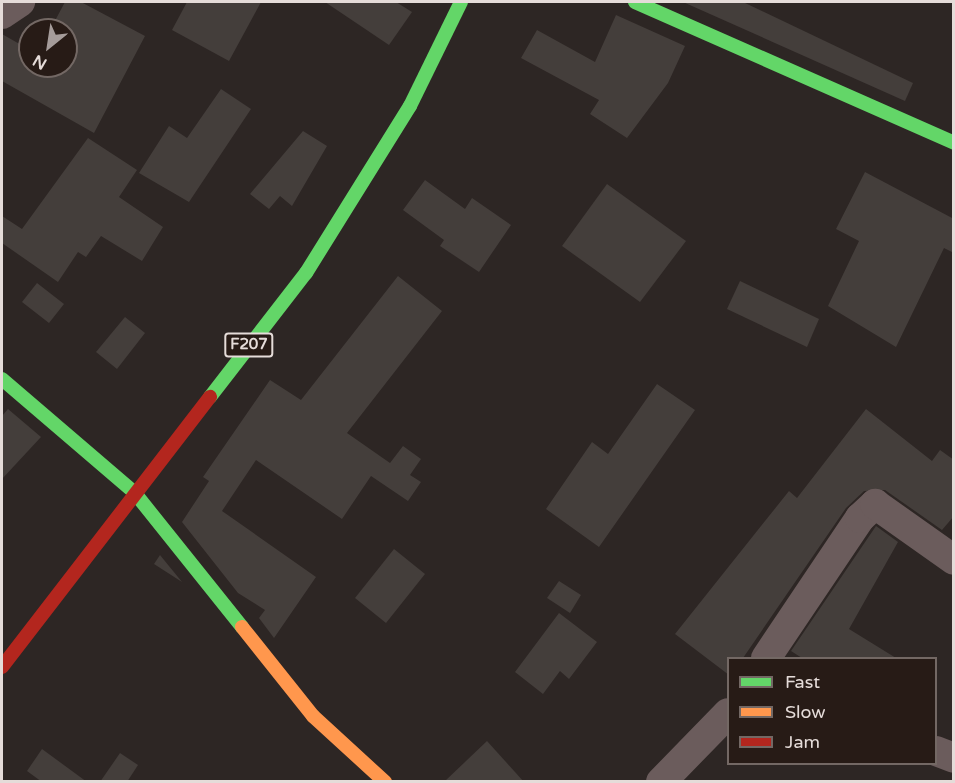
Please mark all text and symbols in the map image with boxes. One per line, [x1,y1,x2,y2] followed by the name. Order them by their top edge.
[18,18,78,78] north arrow
[29,50,51,74] text: N
[224,333,274,357] road number: F207
[727,657,937,765] legend
[785,671,820,693] text: Fast
[785,701,826,723] text: Slow
[785,731,820,753] text: Jam

